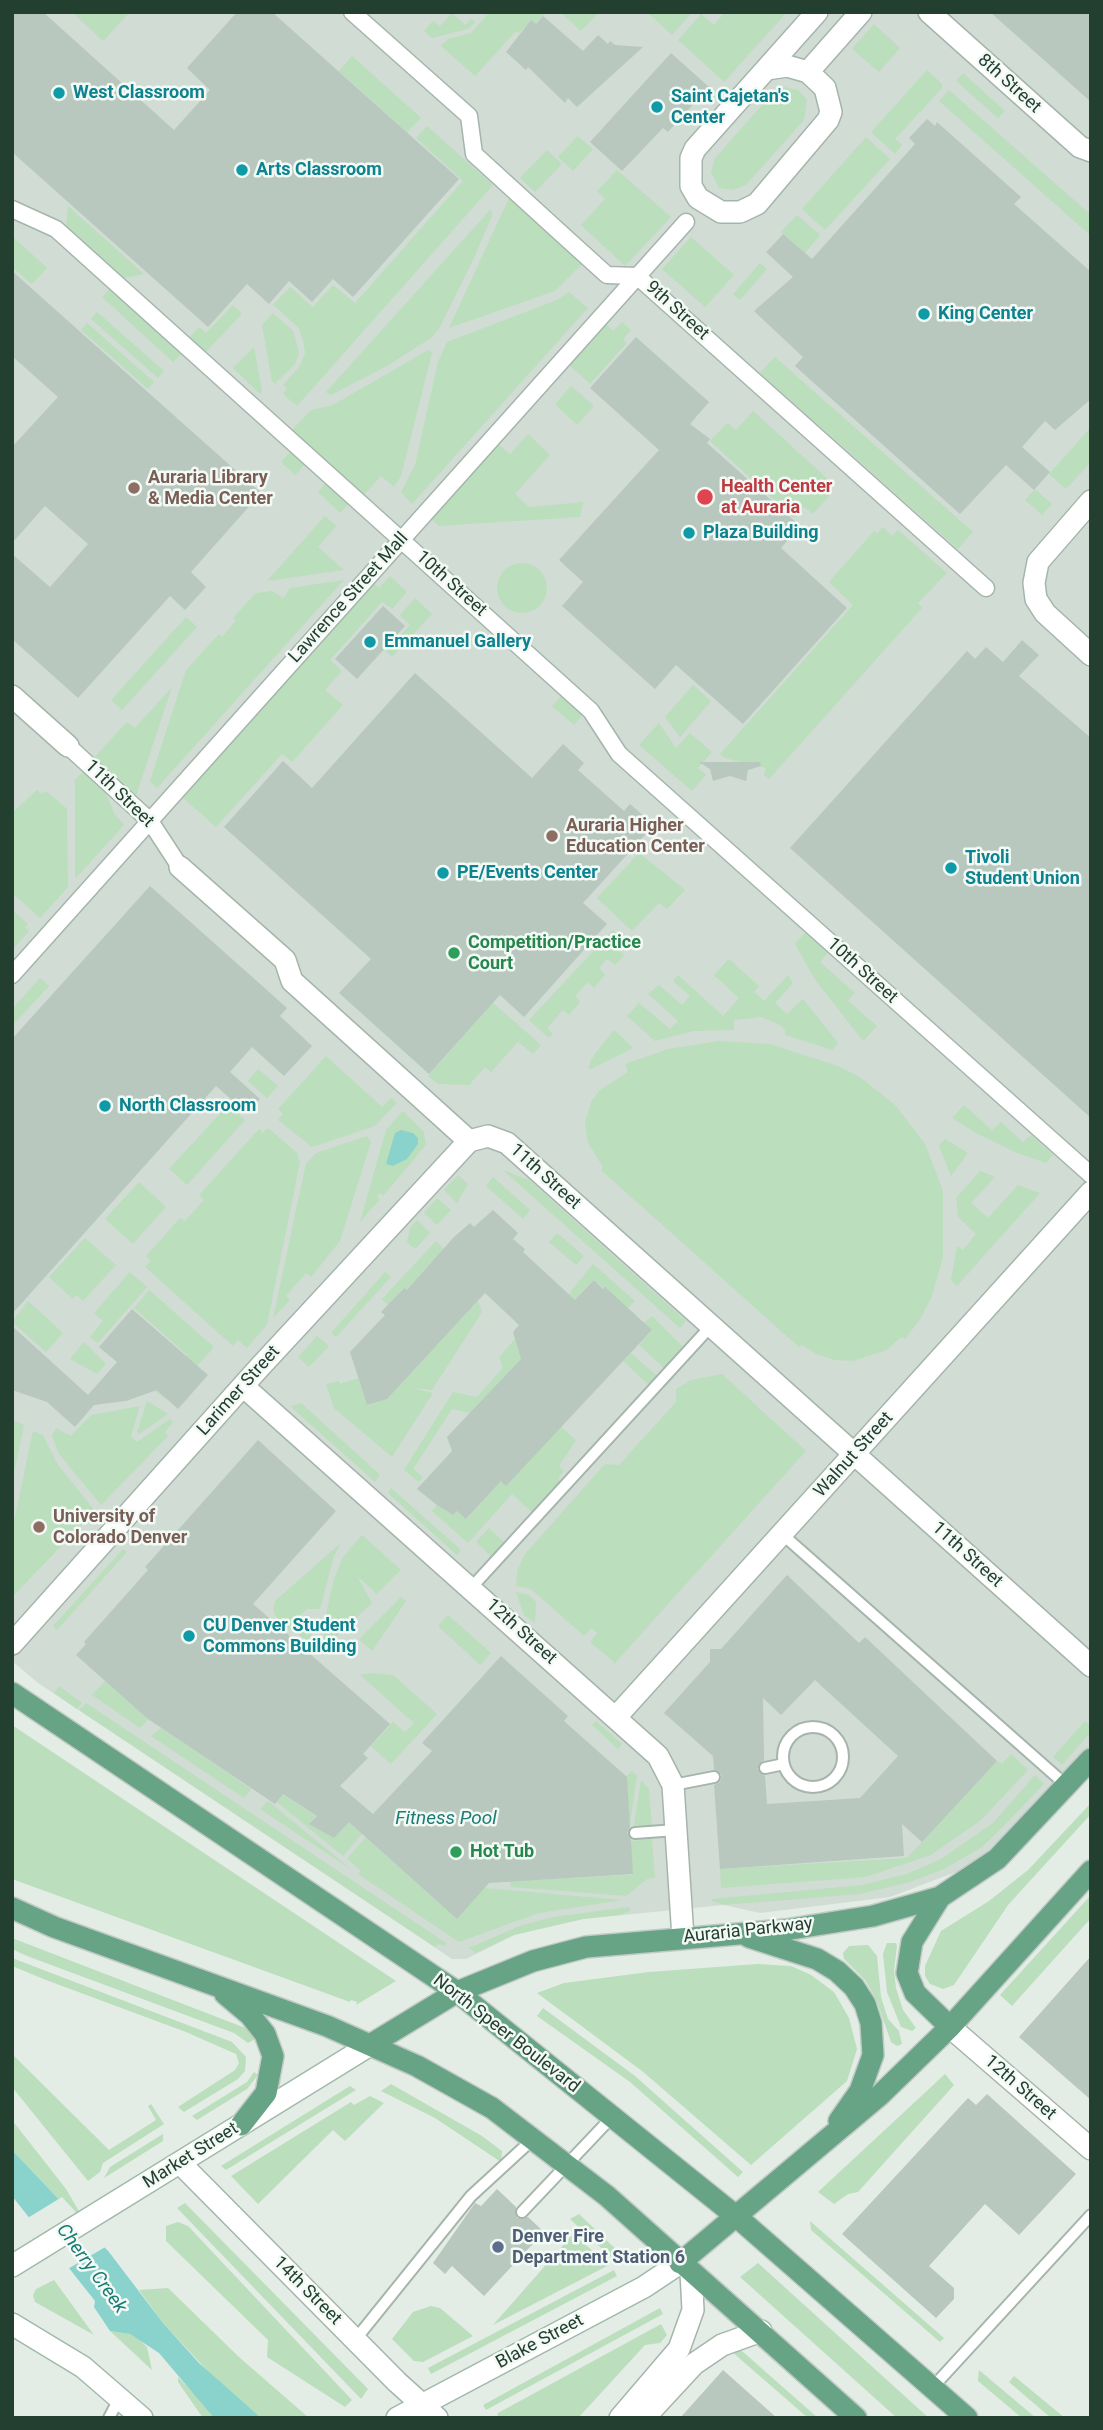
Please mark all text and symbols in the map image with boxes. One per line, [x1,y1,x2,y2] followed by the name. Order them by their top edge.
[973,50,1045,118] street label: 8th Street
[73,82,205,104] place label: West Classroom
[51,85,67,101] marker: West Classroom
[671,86,789,128] place label: Saint Cajetan's Center
[649,99,665,115] marker: Saint Cajetan's Center
[256,159,382,181] place label: Arts Classroom
[234,162,250,178] marker: Arts Classroom
[641,277,713,345] street label: 9th Street
[938,303,1033,325] place label: King Center
[916,306,932,322] marker: King Center
[148,467,273,510] place label: Auraria Library & Media Center
[721,476,832,518] place label: Health Center at Auraria
[126,480,142,496] marker: Auraria Library & Media Center
[695,487,715,507] marker: Health Center at Auraria
[703,522,819,544] place label: Plaza Building
[681,525,697,541] marker: Plaza Building
[285,528,413,668] street label: Lawrence Street Mall
[411,547,491,621] street label: 10th Street
[384,631,531,653] place label: Emmanuel Gallery
[362,634,378,650] marker: Emmanuel Gallery
[80,756,158,832] street label: 11th Street
[566,815,705,858] place label: Auraria Higher Education Center
[544,828,560,844] marker: Auraria Higher Education Center
[965,847,1080,890] place label: Tivoli Student Union
[943,860,959,876] marker: Tivoli Student Union
[457,862,598,884] place label: PE/Events Center
[435,865,451,881] marker: PE/Events Center
[468,932,641,974] place label: Competition/Practice Court
[822,934,902,1008] street label: 10th Street
[446,945,462,961] marker: Competition/Practice Court
[119,1095,256,1117] place label: North Classroom
[97,1098,113,1114] marker: North Classroom
[505,1140,585,1214] street label: 11th Street
[193,1342,285,1440] street label: Larimer Street
[810,1408,898,1502] street label: Walnut Street
[53,1506,187,1548] place label: University of Colorado Denver
[927,1518,1007,1592] street label: 11th Street
[31,1519,47,1535] marker: University of Colorado Denver
[481,1595,561,1669] street label: 12th Street
[203,1615,356,1658] place label: CU Denver Student Commons Building
[181,1628,197,1644] marker: CU Denver Student Commons Building
[395,1808,497,1830] water label: Fitness Pool
[470,1841,534,1863] place label: Hot Tub
[448,1844,464,1860] marker: Hot Tub
[682,1913,814,1949] street label: Auraria Parkway
[428,1970,584,2098] street label: North Speer Boulevard
[980,2051,1060,2125] street label: 12th Street
[140,2118,242,2194] street label: Market Street
[51,2220,131,2318] water label: Cherry Creek
[512,2226,685,2268] place label: Denver Fire Department Station 6
[490,2239,506,2255] marker: Denver Fire Department Station 6
[268,2252,346,2330] street label: 14th Street
[493,2310,587,2374] street label: Blake Street

